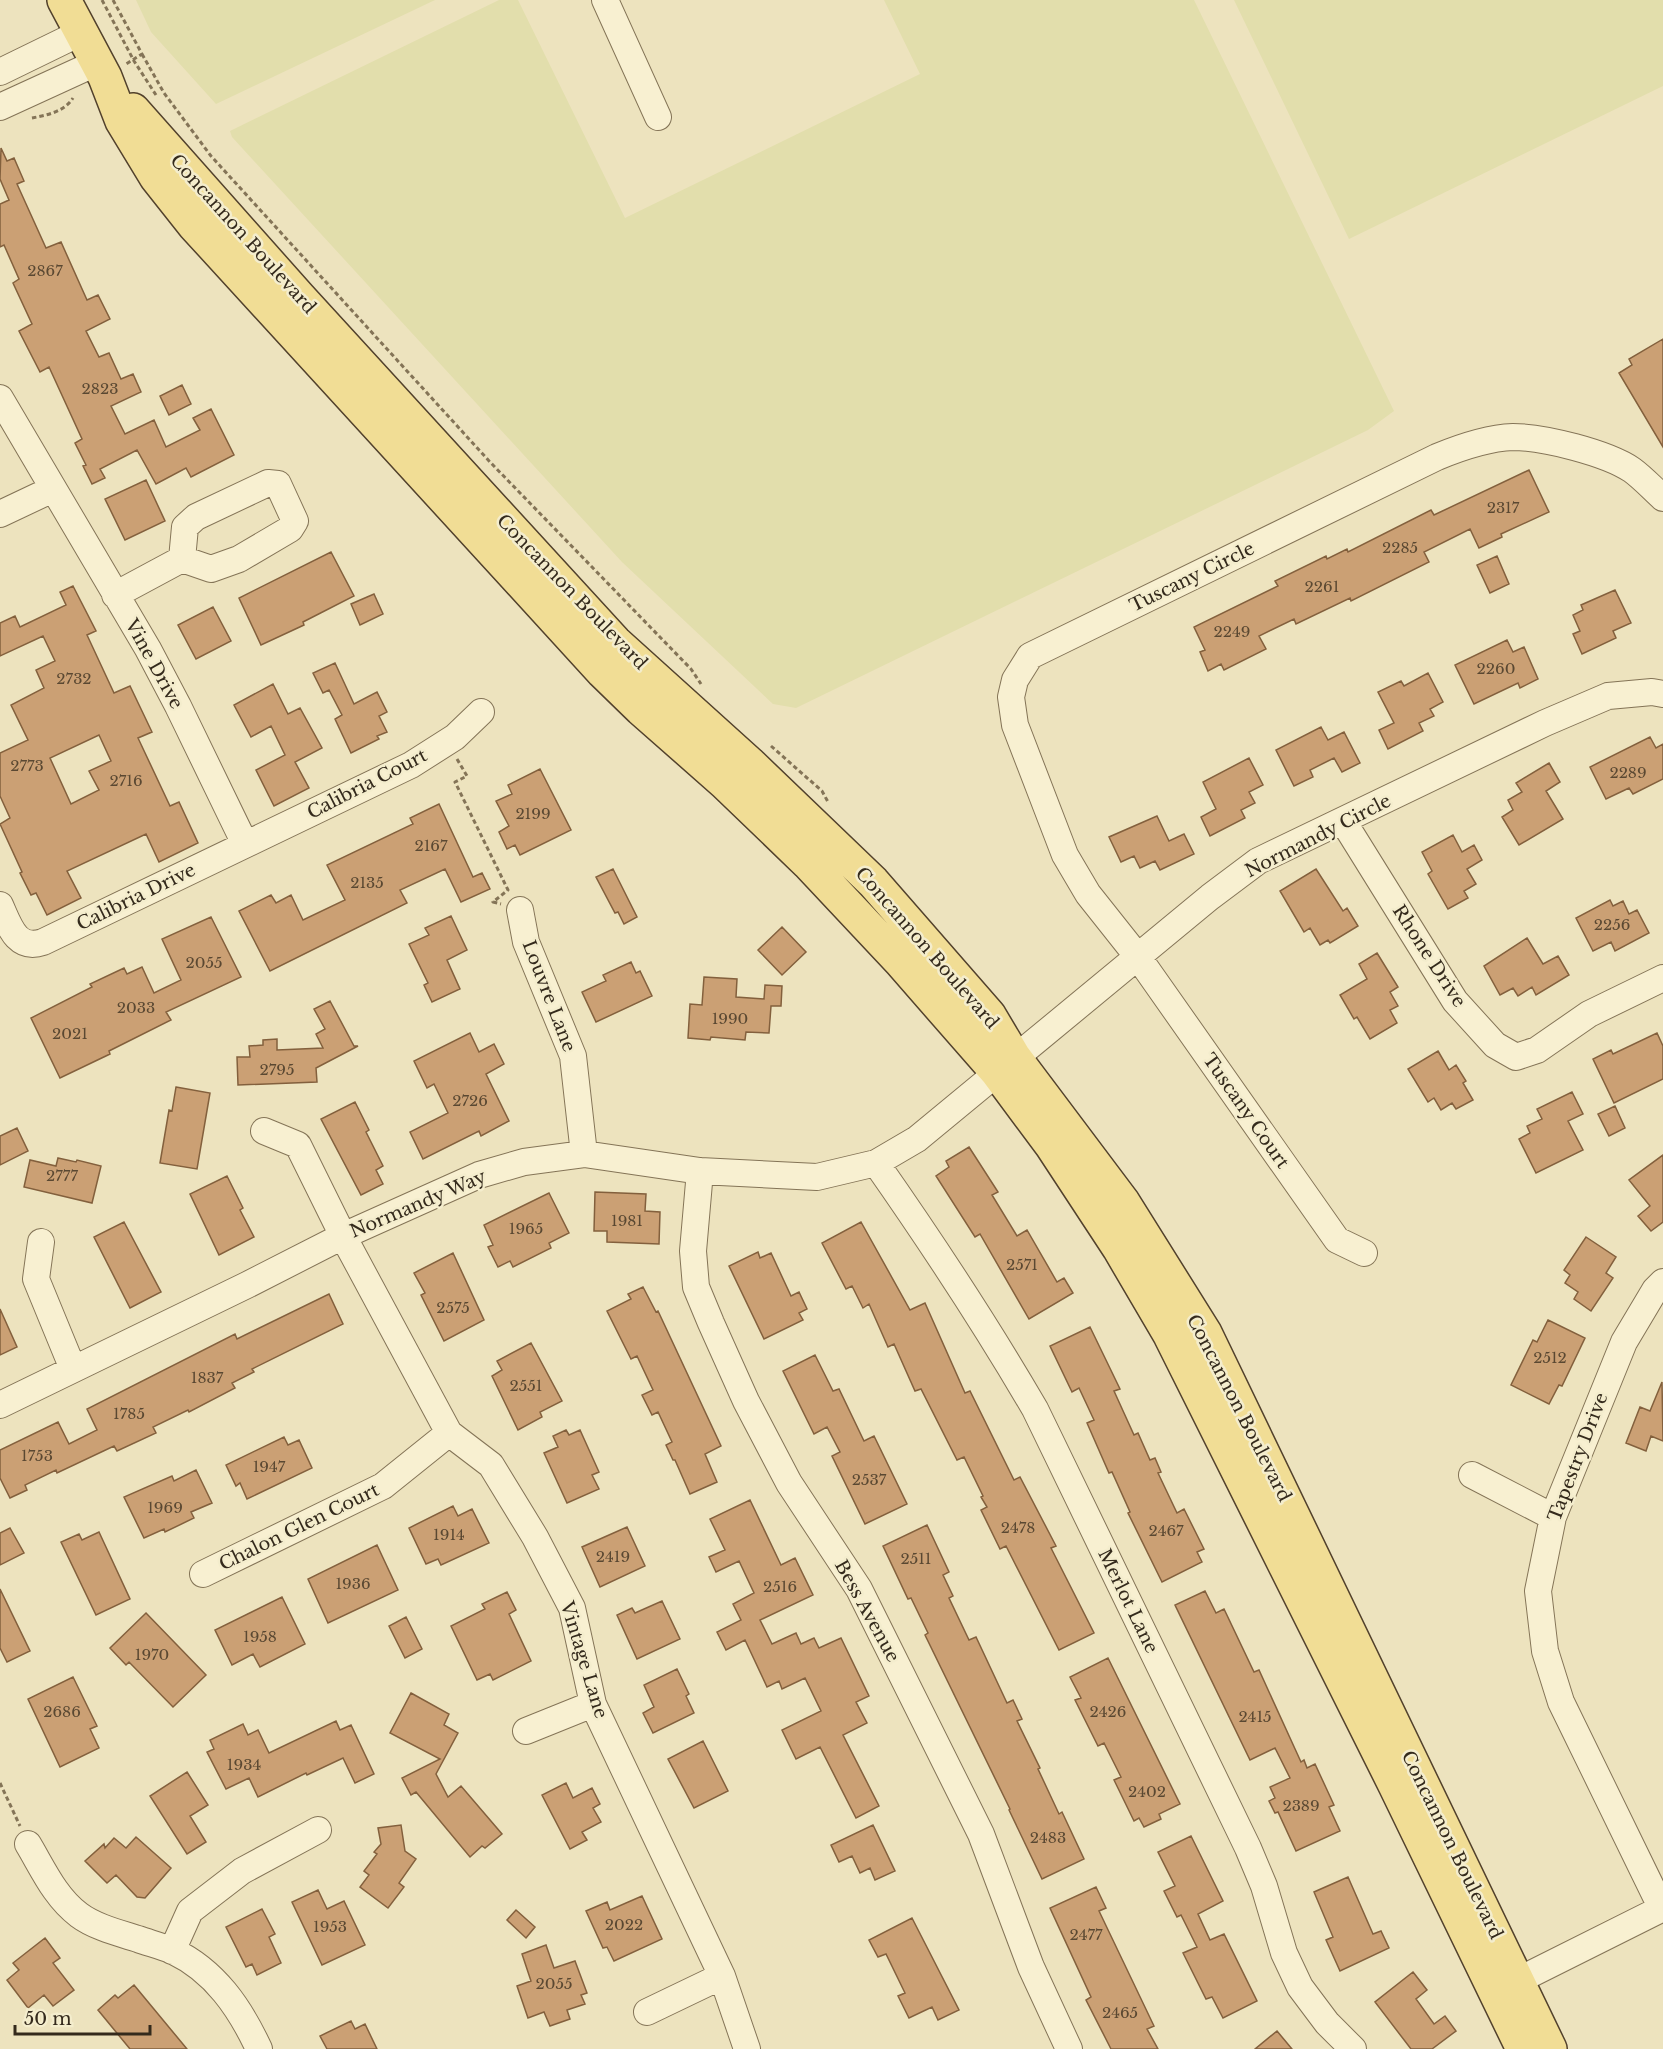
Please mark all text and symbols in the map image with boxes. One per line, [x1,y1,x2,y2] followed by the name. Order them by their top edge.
[165,150,321,318] street label: Concannon Boulevard
[27,261,63,280] house number: 2867
[82,379,118,398] house number: 2823
[1487,498,1520,517] house number: 2317
[492,510,652,674] street label: Concannon Boulevard
[1126,537,1258,617] street label: Tuscany Circle
[1382,538,1418,557] house number: 2285
[1305,577,1339,596] house number: 2261
[120,614,188,713] street label: Vine Drive
[1214,622,1250,641] house number: 2249
[1477,659,1515,678] house number: 2260
[56,669,92,688] house number: 2732
[303,744,431,824] street label: Calibria Court
[10,756,44,775] house number: 2773
[1609,763,1647,782] house number: 2289
[109,771,143,790] house number: 2716
[1241,790,1395,882] street label: Normandy Circle
[515,804,551,823] house number: 2199
[414,836,448,855] house number: 2167
[73,859,199,935] street label: Calibria Drive
[851,863,1003,1033] street label: Concannon Boulevard
[350,873,384,892] house number: 2135
[1388,901,1470,1011] street label: Rhone Drive
[1594,915,1630,934] house number: 2256
[518,937,580,1055] street label: Louvre Lane
[186,953,223,972] house number: 2055
[117,998,155,1017] house number: 2033
[712,1009,748,1028] house number: 1990
[52,1024,88,1043] house number: 2021
[1198,1049,1294,1173] street label: Tuscany Court
[260,1060,294,1079] house number: 2795
[452,1091,488,1110] house number: 2726
[347,1165,490,1243] street label: Normandy Way
[46,1166,78,1185] house number: 2777
[611,1211,643,1230] house number: 1981
[509,1219,543,1238] house number: 1965
[1006,1255,1038,1274] house number: 2571
[436,1298,470,1317] house number: 2575
[1182,1311,1296,1505] street label: Concannon Boulevard
[1533,1348,1567,1367] house number: 2512
[191,1368,224,1387] house number: 1837
[510,1376,542,1395] house number: 2551
[1543,1389,1613,1525] street label: Tapestry Drive
[113,1404,145,1423] house number: 1785
[21,1446,53,1465] house number: 1753
[253,1457,286,1476] house number: 1947
[852,1470,887,1489] house number: 2537
[216,1479,383,1575] street label: Chalon Glen Court
[147,1498,183,1517] house number: 1969
[1001,1518,1035,1537] house number: 2478
[1148,1521,1184,1540] house number: 2467
[433,1525,465,1544] house number: 1914
[1093,1545,1163,1657] street label: Merlot Lane
[596,1547,630,1566] house number: 2419
[900,1549,932,1568] house number: 2511
[830,1556,904,1666] street label: Bess Avenue
[335,1574,371,1593] house number: 1936
[763,1577,797,1596] house number: 2516
[555,1598,612,1721] street label: Vintage Lane
[243,1627,277,1646] house number: 1958
[135,1645,169,1664] house number: 1970
[43,1702,81,1721] house number: 2686
[1090,1702,1126,1721] house number: 2426
[1238,1707,1272,1726] house number: 2415
[1397,1747,1507,1943] street label: Concannon Boulevard
[227,1755,261,1774] house number: 1934
[1128,1782,1166,1801] house number: 2402
[1282,1796,1320,1815] house number: 2389
[1030,1828,1066,1847] house number: 2483
[605,1915,643,1934] house number: 2022
[313,1917,347,1936] house number: 1953
[1069,1925,1103,1944] house number: 2477
[536,1974,573,1993] house number: 2055
[15,1998,150,2036] scale bar
[1102,2003,1138,2022] house number: 2465
[24,2008,72,2030] text: 50 m

